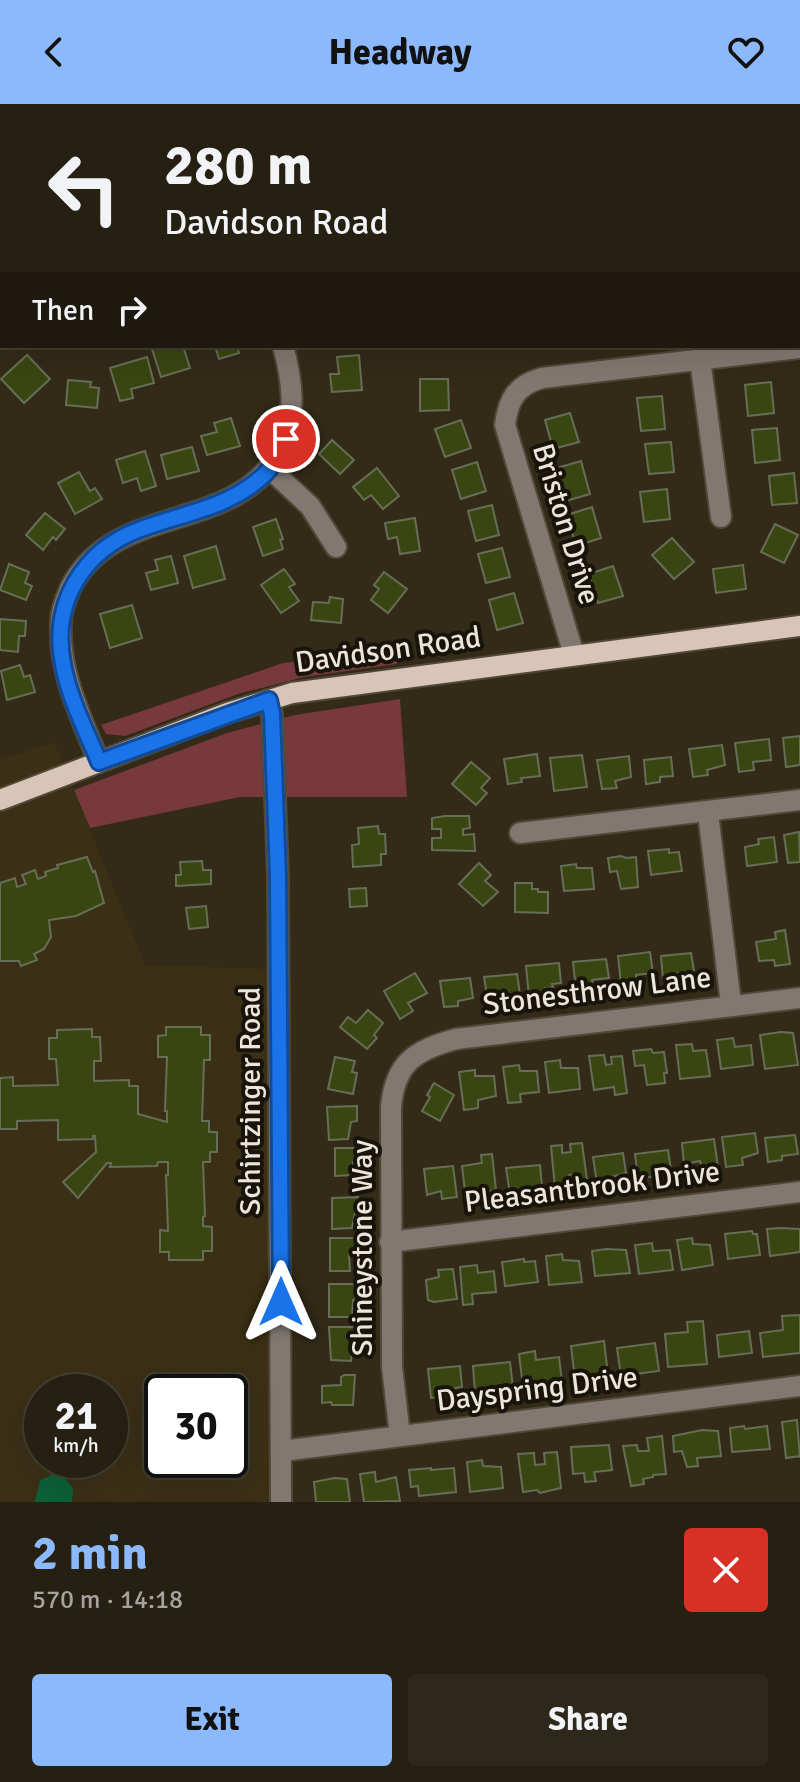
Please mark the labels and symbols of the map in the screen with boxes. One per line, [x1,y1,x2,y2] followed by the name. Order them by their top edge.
[252,405,320,473] pin
[524,439,608,609] street label: Briston Drive
[293,619,483,681] street label: Davidson Road
[481,959,713,1023] street label: Stonesthrow Lane
[232,987,269,1215] street label: Schirtzinger Road
[344,1140,381,1356] street label: Shineystone Way
[462,1153,722,1221] street label: Pleasantbrook Drive
[239,1260,323,1344] position arrow
[434,1358,640,1420] street label: Dayspring Drive
[144,1374,248,1478] speed limit sign: 30

